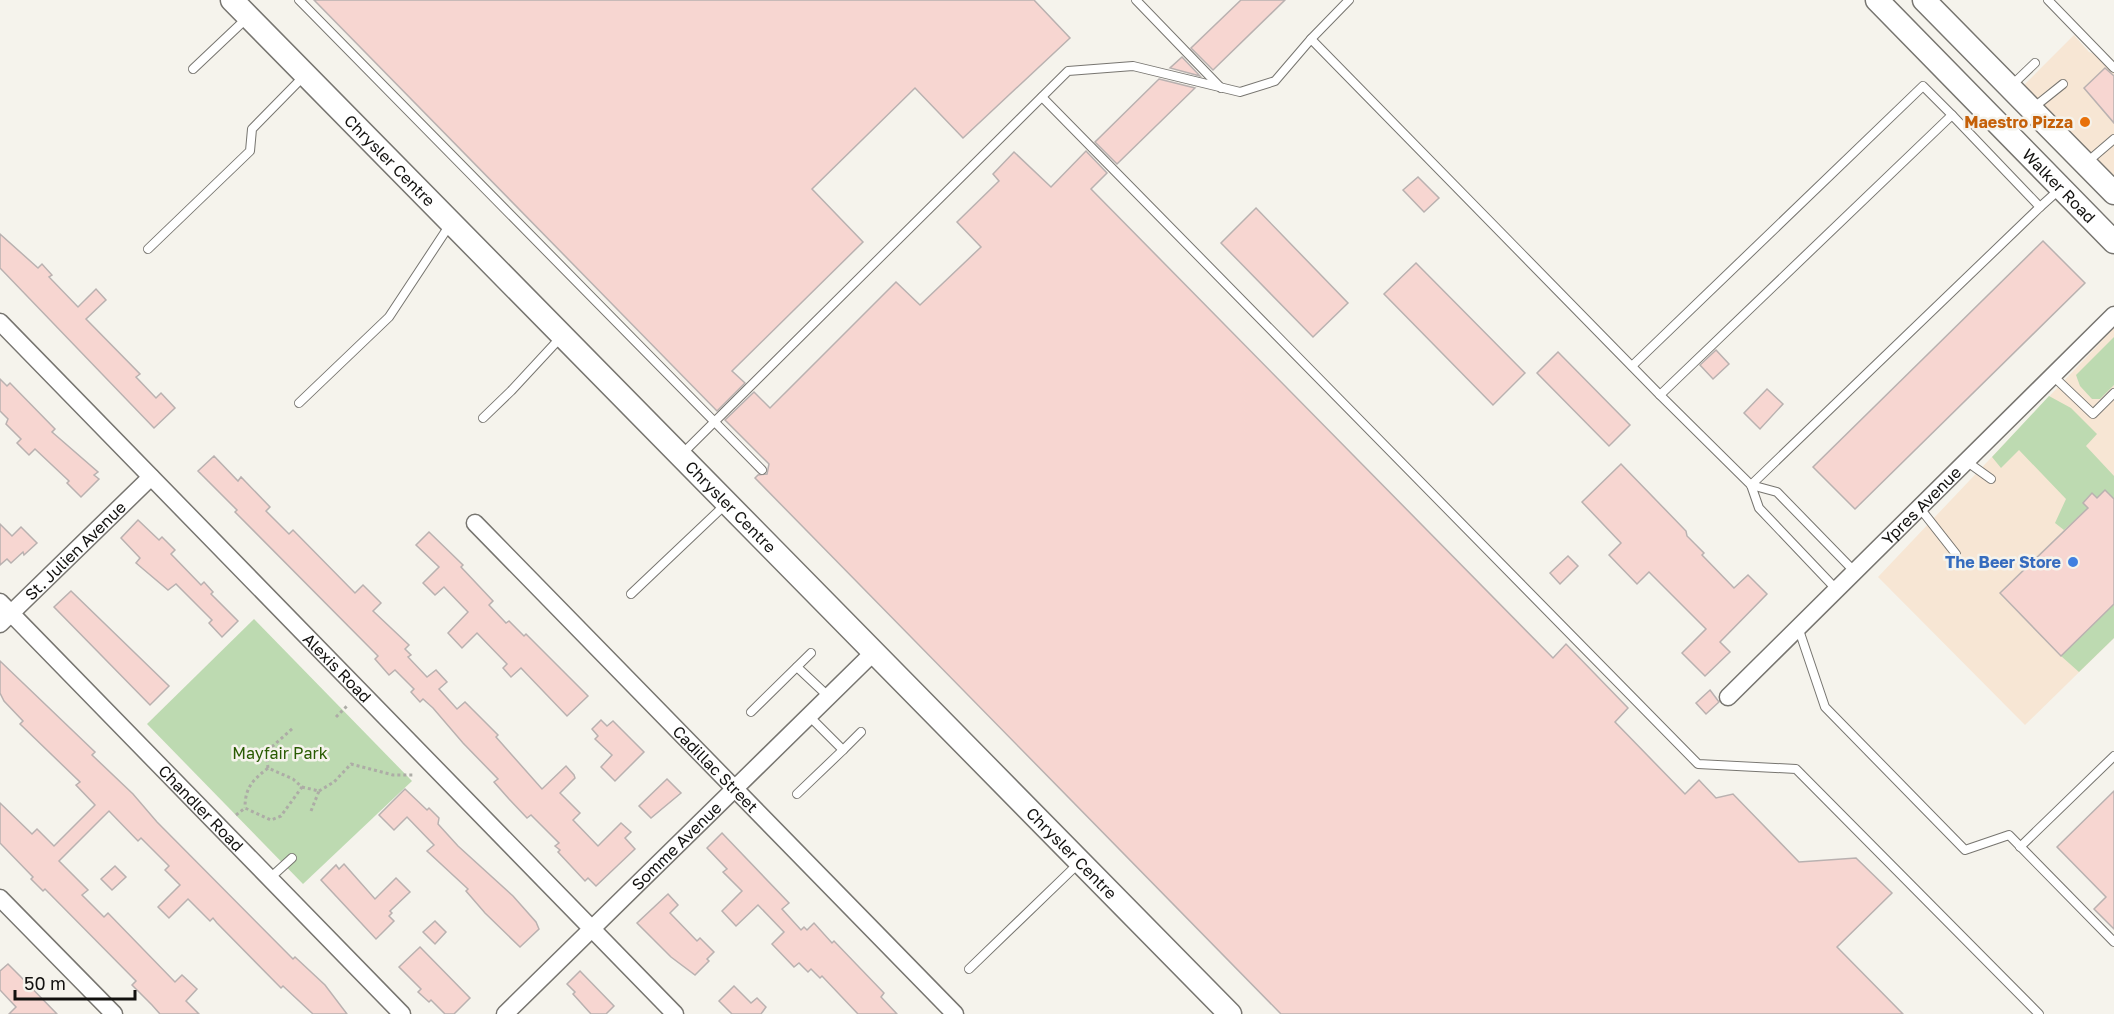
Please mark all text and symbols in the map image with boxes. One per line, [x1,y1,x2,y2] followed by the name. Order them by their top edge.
[340,110,439,211] street label: Chrysler Centre
[1964,112,2073,132] place label: Maestro Pizza
[2078,115,2092,129] marker: Maestro Pizza
[2018,144,2100,227] street label: Walker Road
[681,457,780,557] street label: Chrysler Centre
[1878,462,1965,549] street label: Ypres Avenue
[21,497,130,604] street label: St. Julien Avenue
[1945,552,2061,572] place label: The Beer Store
[2066,555,2080,569] marker: The Beer Store
[299,629,376,707] street label: Alexis Road
[669,721,762,817] street label: Cadillac Street
[232,743,328,763] park label: Mayfair Park
[154,761,248,856] street label: Chandler Road
[627,797,725,894] street label: Somme Avenue
[1022,803,1121,903] street label: Chrysler Centre
[15,963,135,1001] scale bar
[24,972,66,994] text: 50 m

